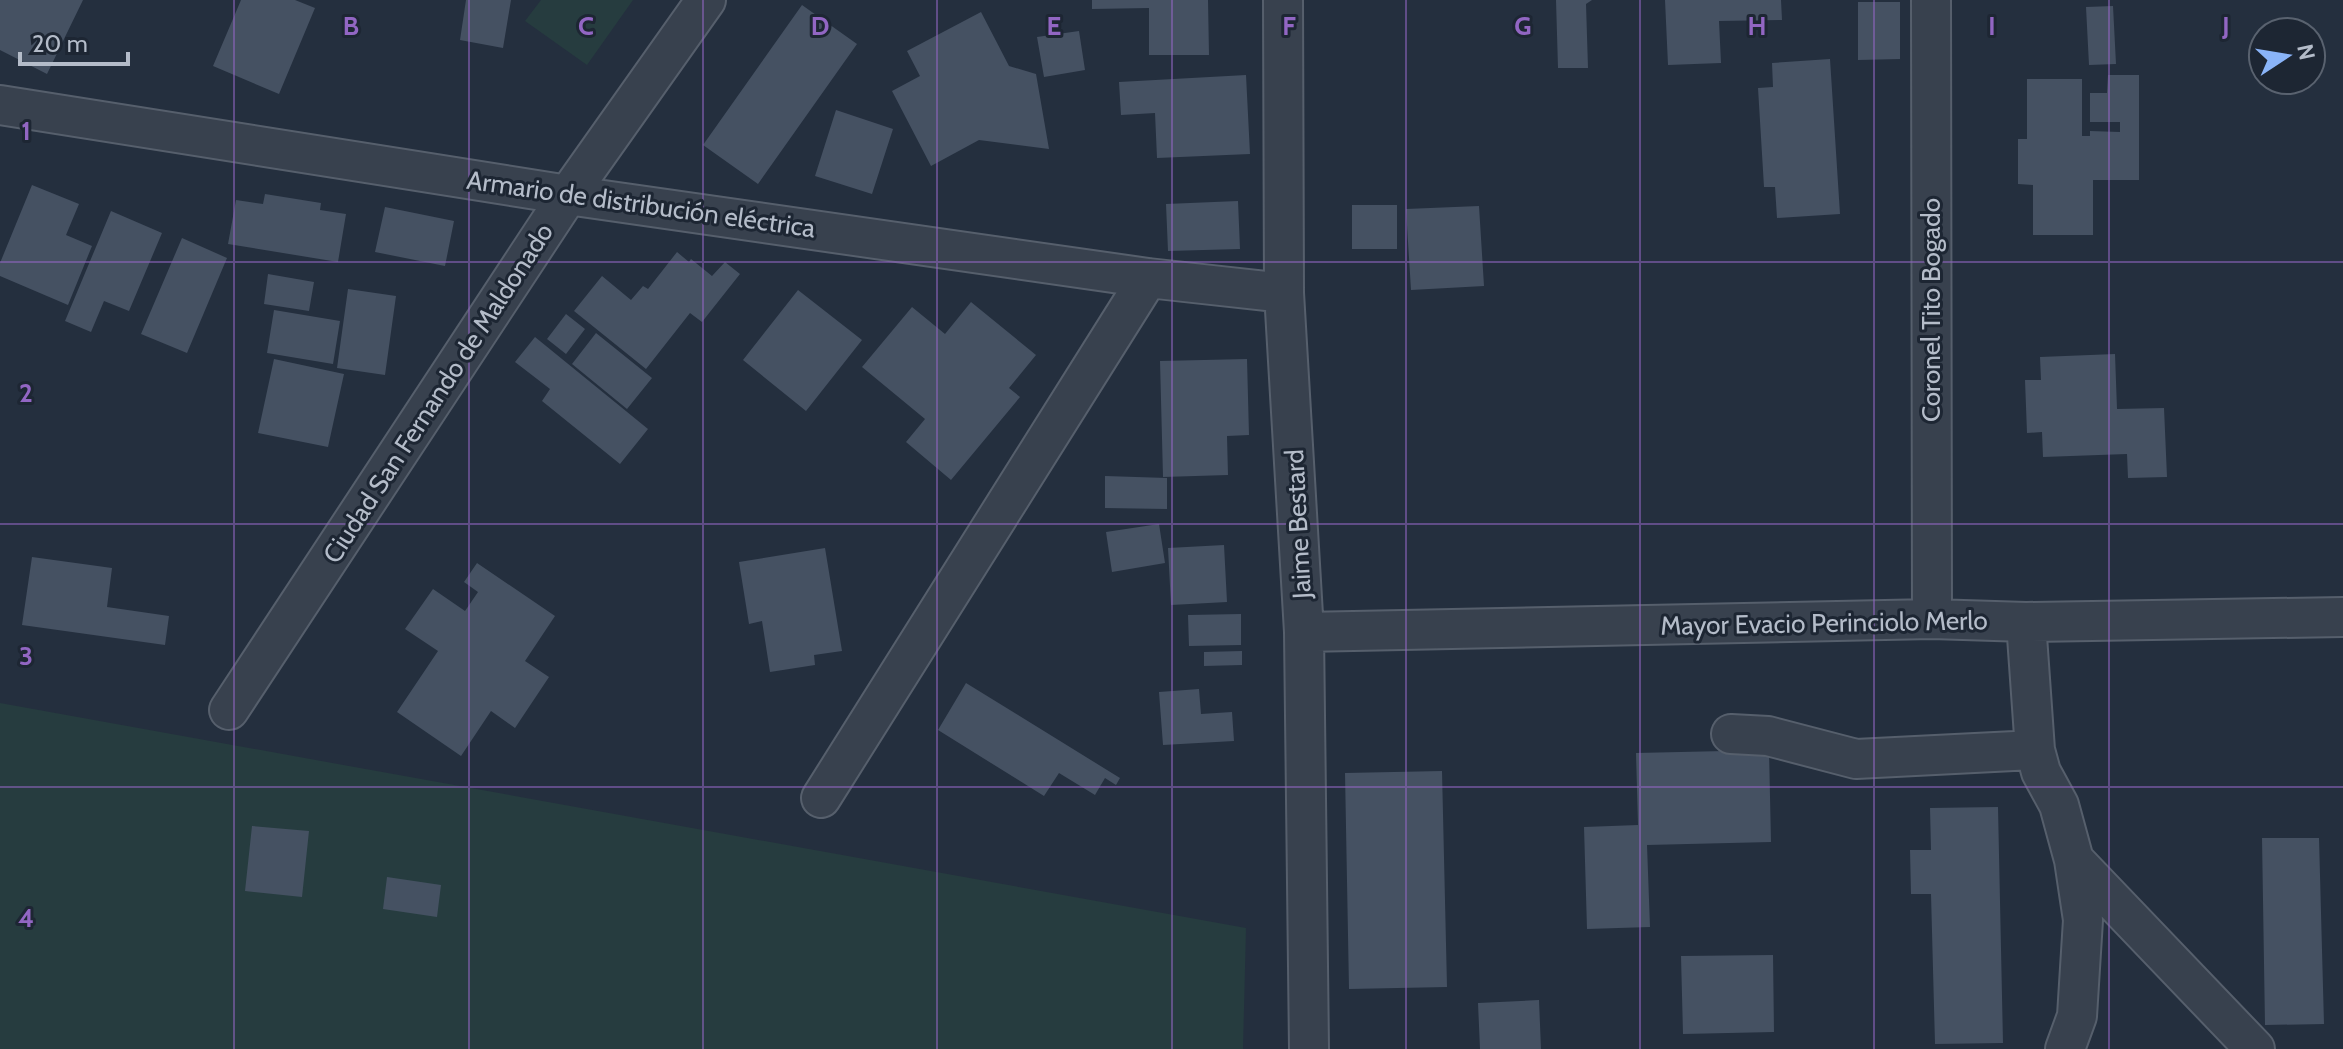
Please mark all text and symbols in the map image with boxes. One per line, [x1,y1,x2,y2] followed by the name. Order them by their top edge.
[343,10,359,42] text: B
[578,10,594,42] text: C
[811,10,829,42] text: D
[1047,10,1061,42] text: E
[1282,10,1296,42] text: F
[1514,10,1532,42] text: G
[1748,10,1766,42] text: H
[1988,10,1996,42] text: I
[2221,10,2230,42] text: J
[20,16,128,66] scale bar
[2247,16,2327,96] north arrow
[32,29,88,58] text: 20 m
[2291,42,2321,62] text: N
[21,115,31,147] text: 1
[465,164,818,244] street label: Armario de distribución eléctrica
[1915,198,1947,422] street label: Coronel Tito Bogado
[316,217,560,569] street label: Ciudad San Fernando de Maldonado
[19,377,33,409] text: 2
[1278,449,1318,600] street label: Jaime Bestard
[1660,604,1988,642] street label: Mayor Evacio Perinciolo Merlo
[19,640,33,672] text: 3
[18,902,34,934] text: 4

